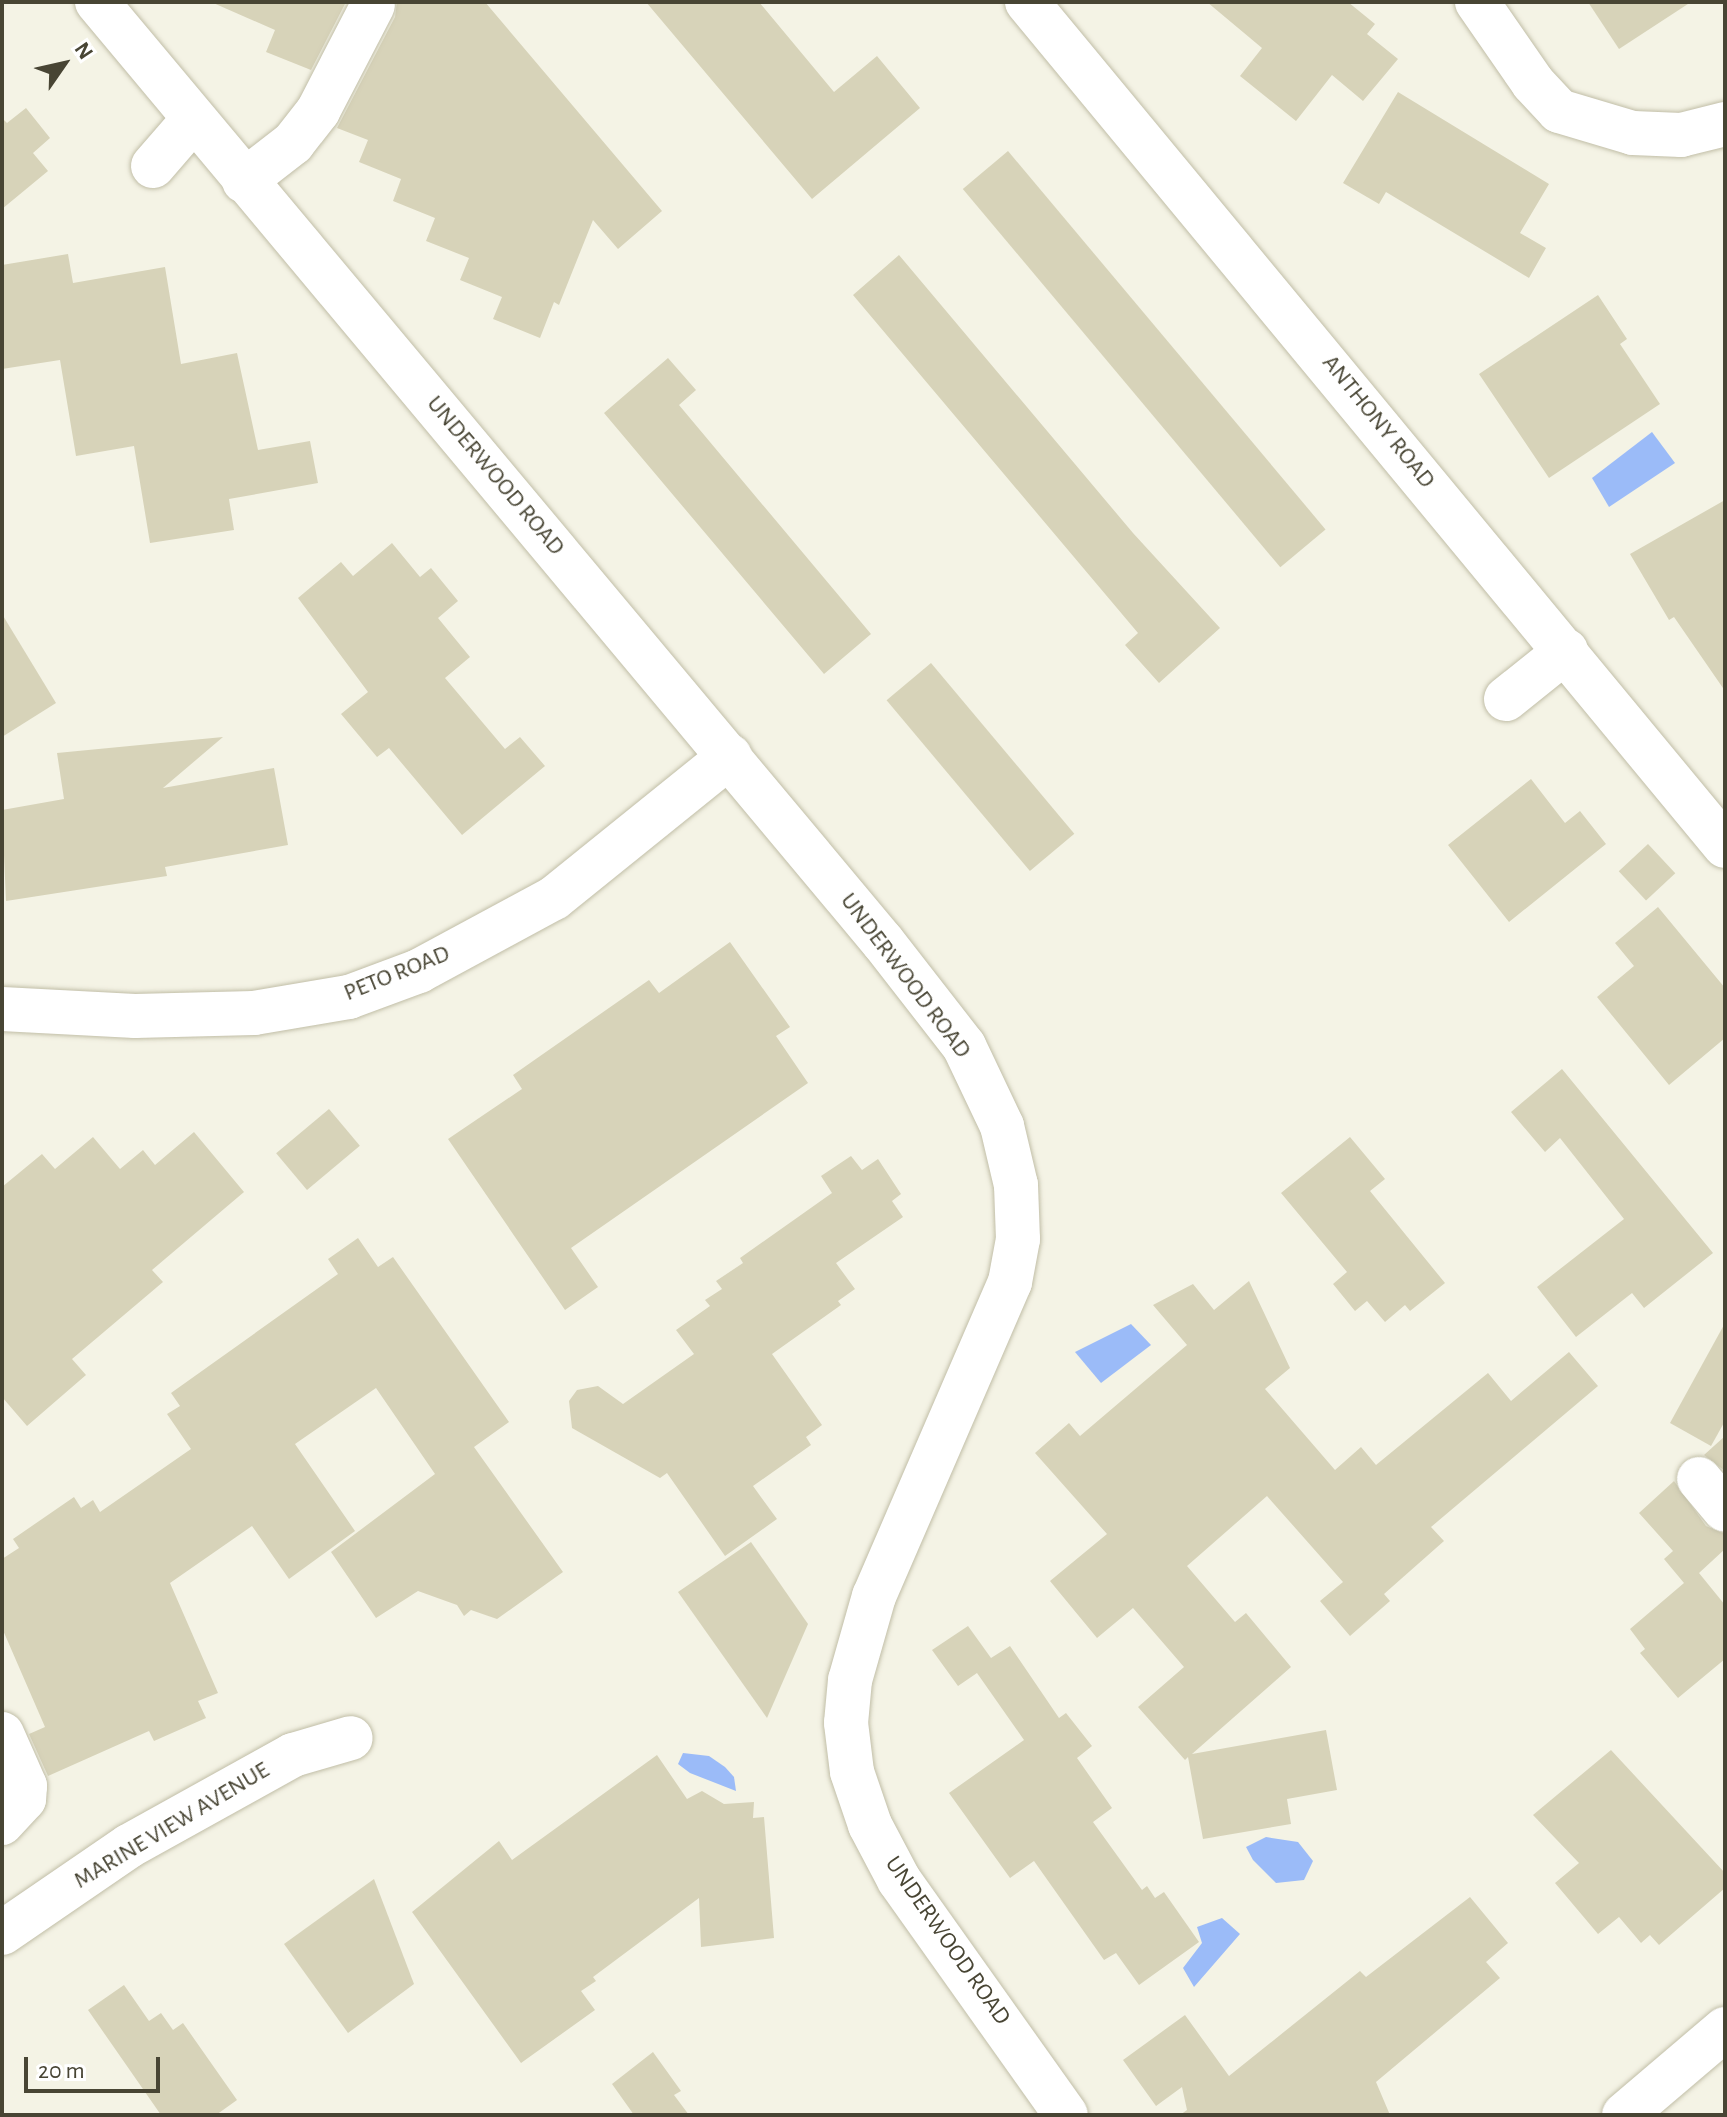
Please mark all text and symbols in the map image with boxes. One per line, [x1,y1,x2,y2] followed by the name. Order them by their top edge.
[24,24,104,104] north arrow
[70,38,97,63] text: N
[1315,349,1441,495] street label: ANTHONY ROAD
[420,390,570,562] street label: UNDERWOOD ROAD
[833,888,977,1064] street label: UNDERWOOD ROAD
[340,940,454,1008] street label: PETO ROAD
[69,1756,275,1896] street label: MARINE VIEW AVENUE
[878,1851,1016,2031] street label: UNDERWOOD ROAD
[28,2041,164,2091] scale bar
[38,2059,85,2083] text: 20 m

